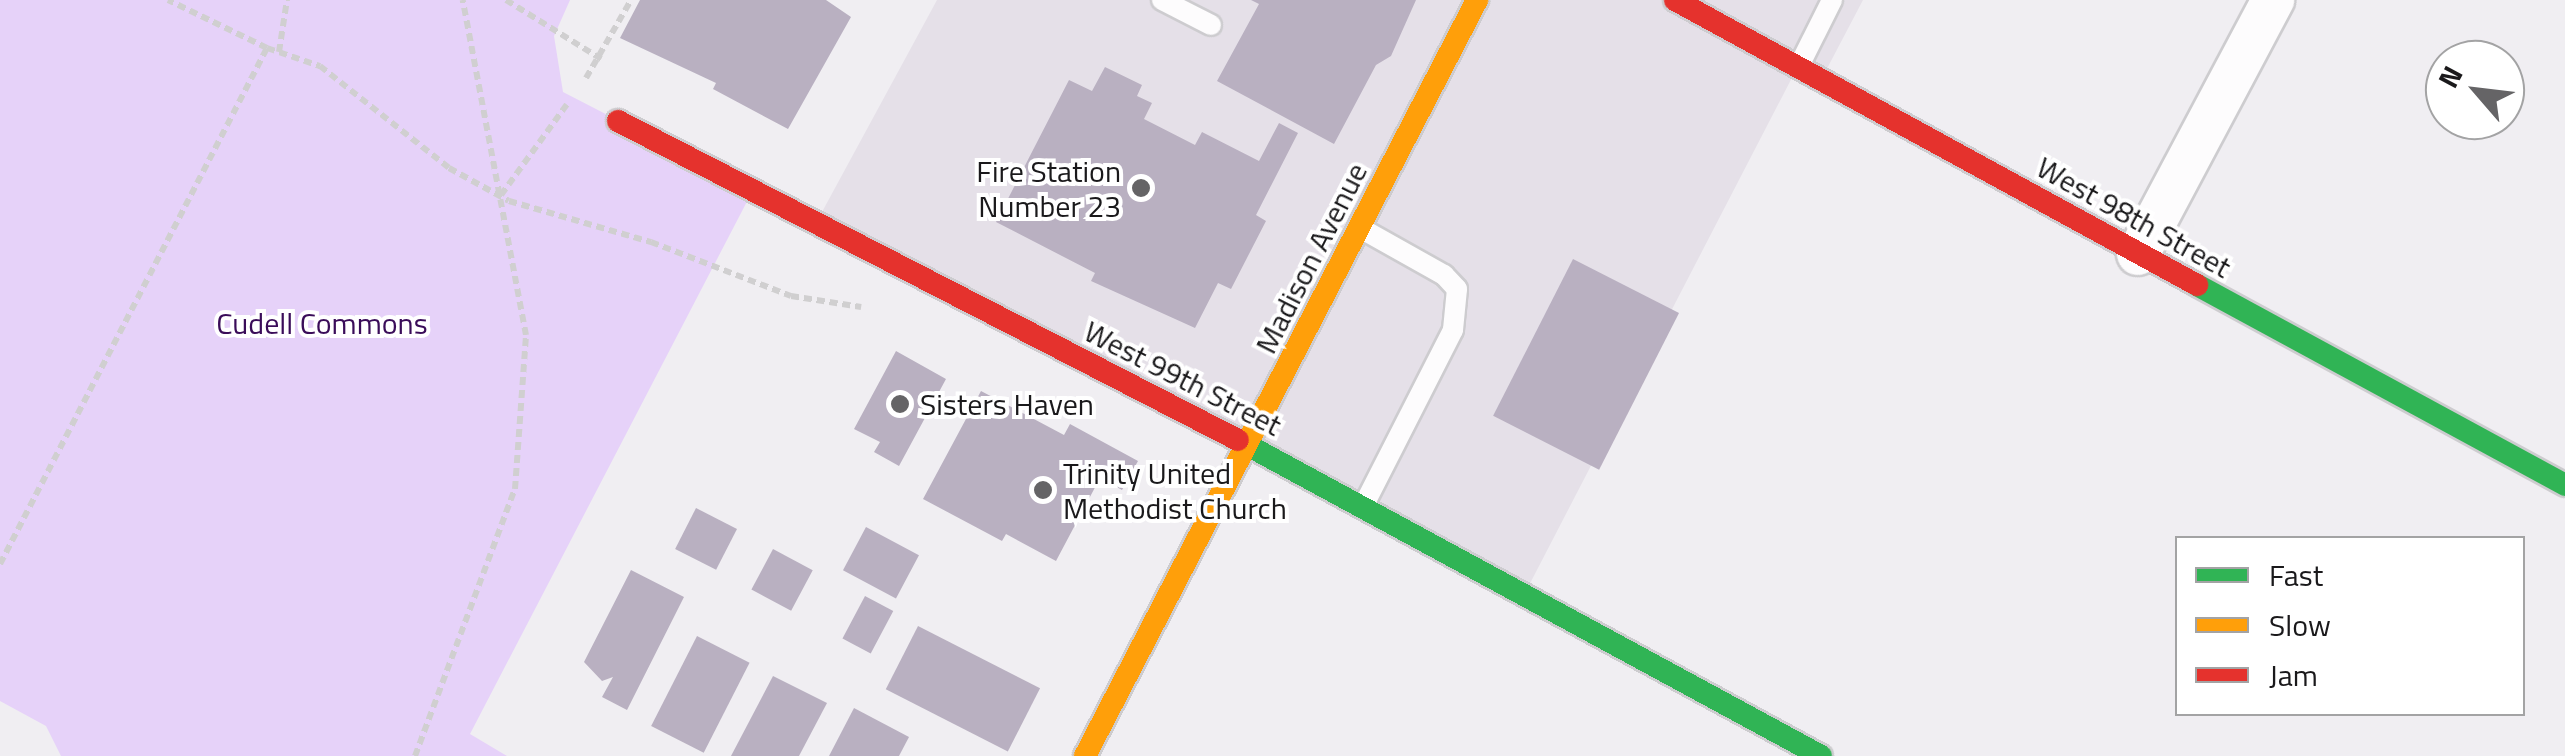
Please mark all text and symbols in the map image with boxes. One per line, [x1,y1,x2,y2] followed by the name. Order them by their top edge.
[2425,40,2525,140] north arrow
[2426,58,2473,95] text: N
[2031,149,2237,285] street label: West 98th Street
[976,153,1121,224] place label: Fire Station Number 23
[1248,157,1374,359] street label: Madison Avenue
[1130,177,1152,199] marker: Fire Station Number 23
[216,305,428,341] park label: Cudell Commons
[1078,313,1288,443] street label: West 99th Street
[920,386,1094,422] place label: Sisters Haven
[889,393,911,415] marker: Sisters Haven
[1063,455,1287,526] place label: Trinity United Methodist Church
[1032,479,1054,501] marker: Trinity United Methodist Church
[2175,536,2525,716] legend
[2269,552,2323,598] text: Fast
[2269,602,2331,648] text: Slow
[2269,652,2318,698] text: Jam

